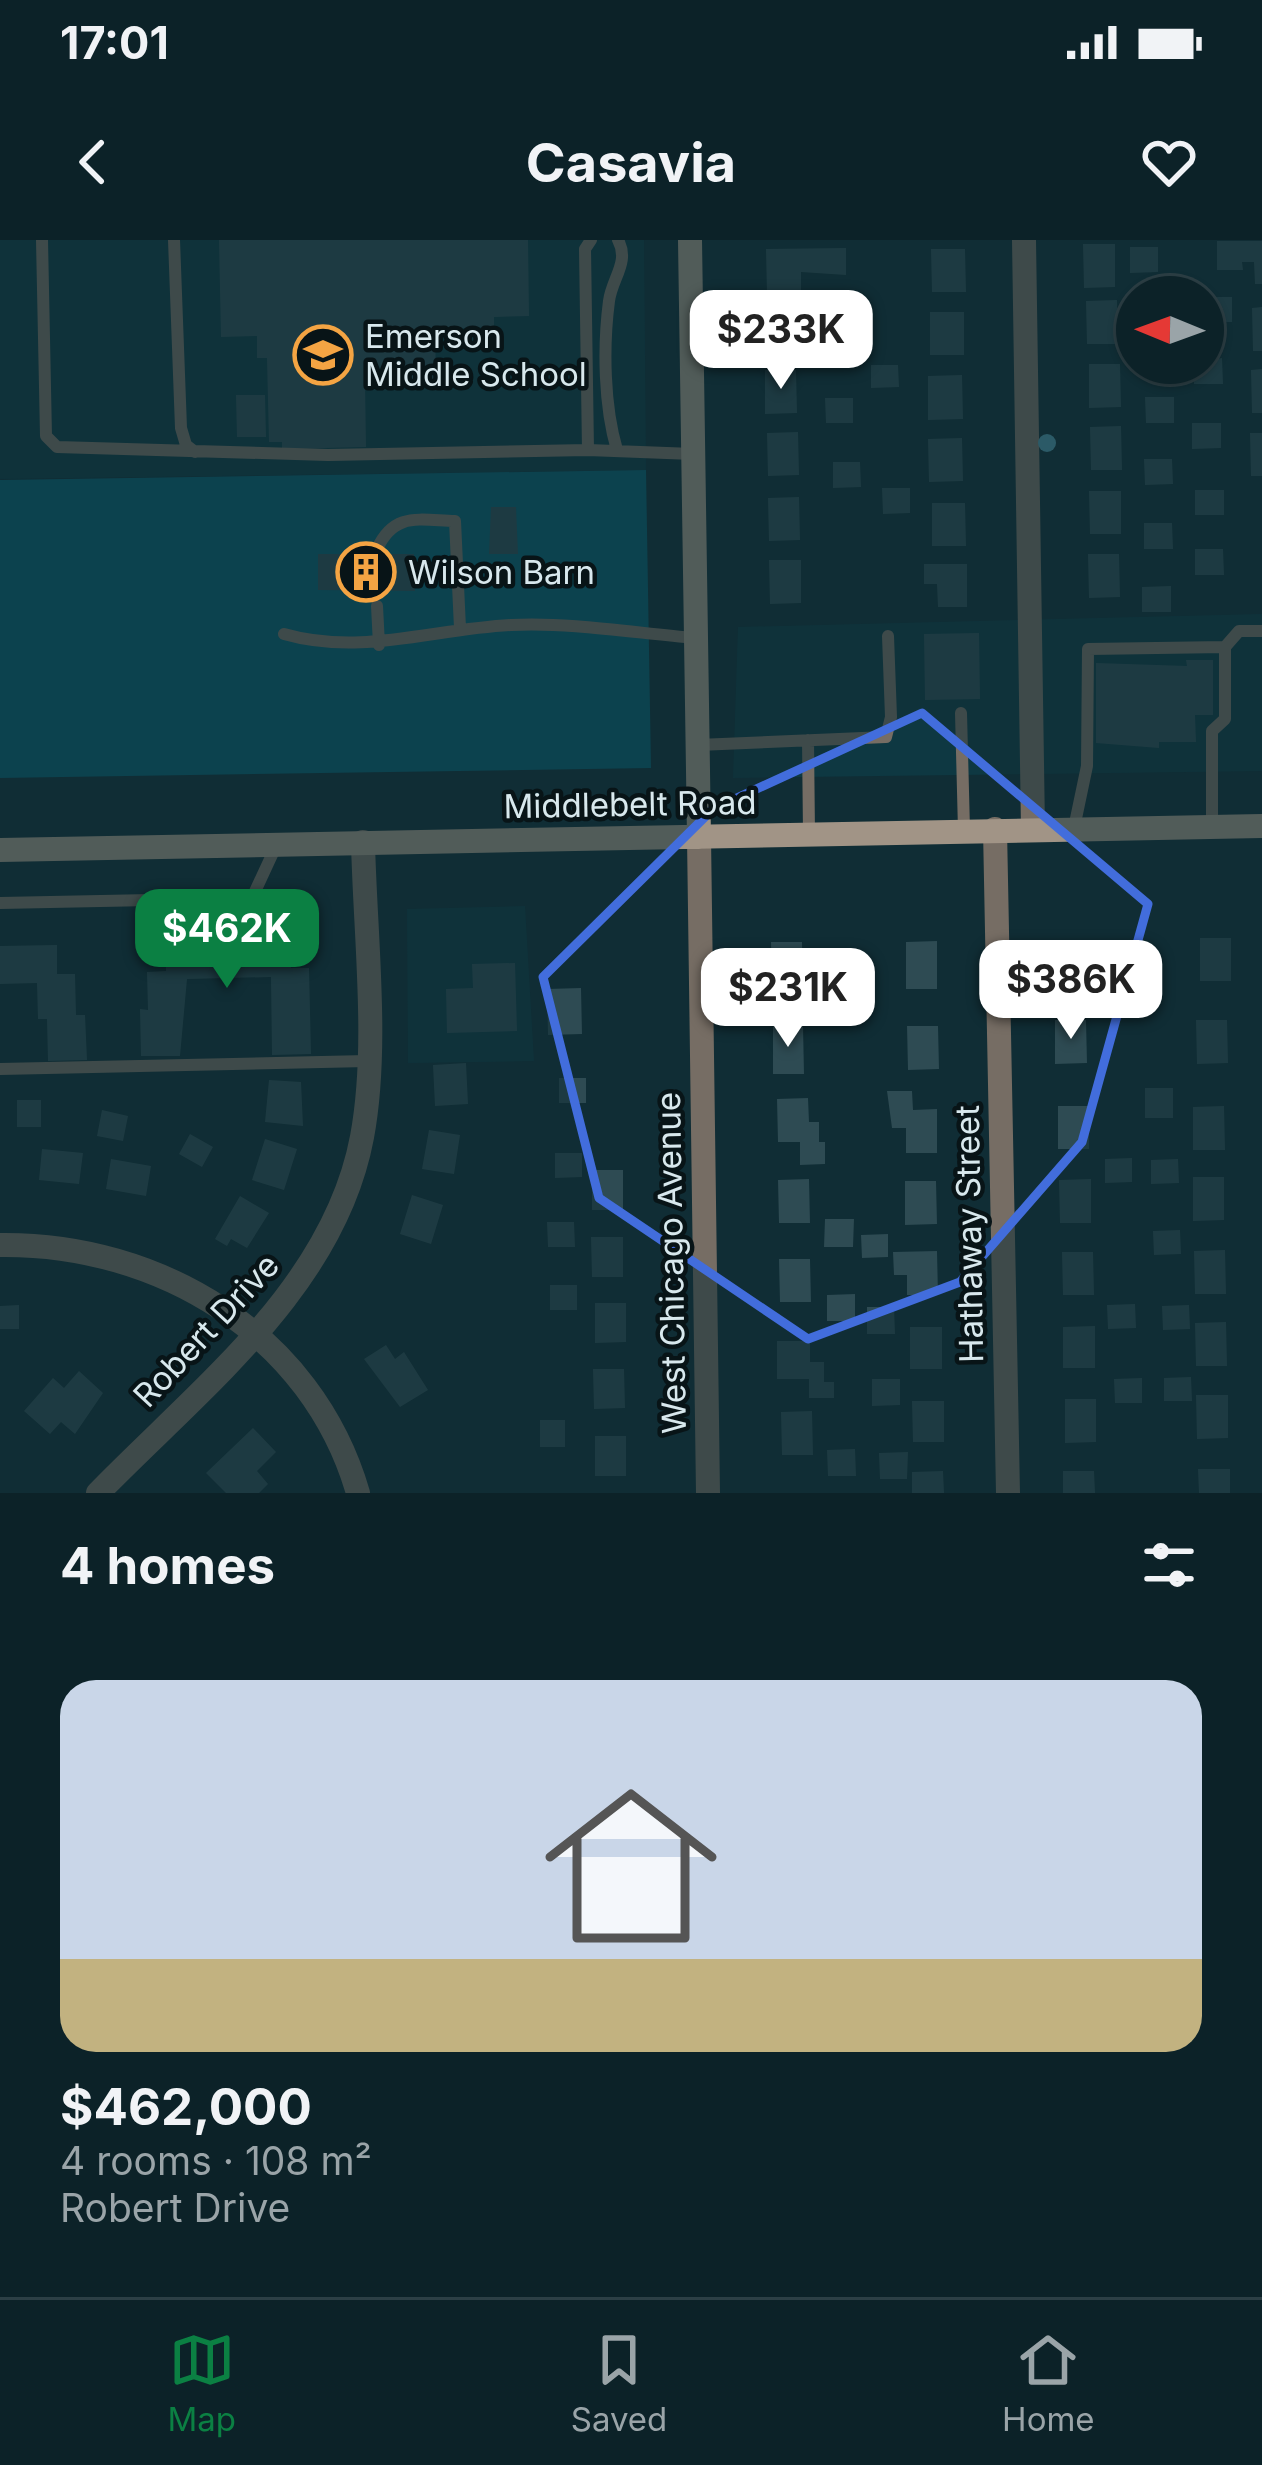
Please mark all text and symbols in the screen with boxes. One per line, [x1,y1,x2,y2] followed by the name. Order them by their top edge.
[60,15,169,70] text: 17:01
[60,129,126,195] icon: back
[1136,129,1202,195] icon: heart
[526,130,736,195] text: Casavia
[1116,276,1224,384] north arrow
[1116,276,1224,384] map controls
[697,290,865,392] pin: $233K
[717,305,845,352] text: $233K
[365,316,587,394] place label: Emerson Middle School
[292,324,354,386] school or university icon: Emerson Middle School
[335,541,397,603] building icon: Wilson Barn
[408,552,595,592] place label: Wilson Barn
[503,782,757,826] street label: Middlebelt Road
[143,889,311,991] pin: $462K
[162,904,292,951] text: $462K
[987,940,1155,1042] pin: $386K
[704,948,872,1050] pin: $231K
[1006,955,1136,1002] text: $386K
[728,963,848,1010] text: $231K
[648,1092,694,1434] street label: West Chicago Avenue
[947,1105,991,1363] street label: Hathaway Street
[125,1245,287,1415] street label: Robert Drive
[1136,1532,1202,1598] icon: filters
[60,1535,275,1596] text: 4 homes
[523,1758,739,1974] icon: home
[60,2076,312,2137] text: $462,000
[60,2137,372,2184] text: 4 rooms · 108 m²
[60,2184,290,2231] text: Robert Drive
[167,2327,236,2439] tab: Map
[571,2327,667,2439] tab: Saved
[1002,2327,1095,2439] tab: Home

